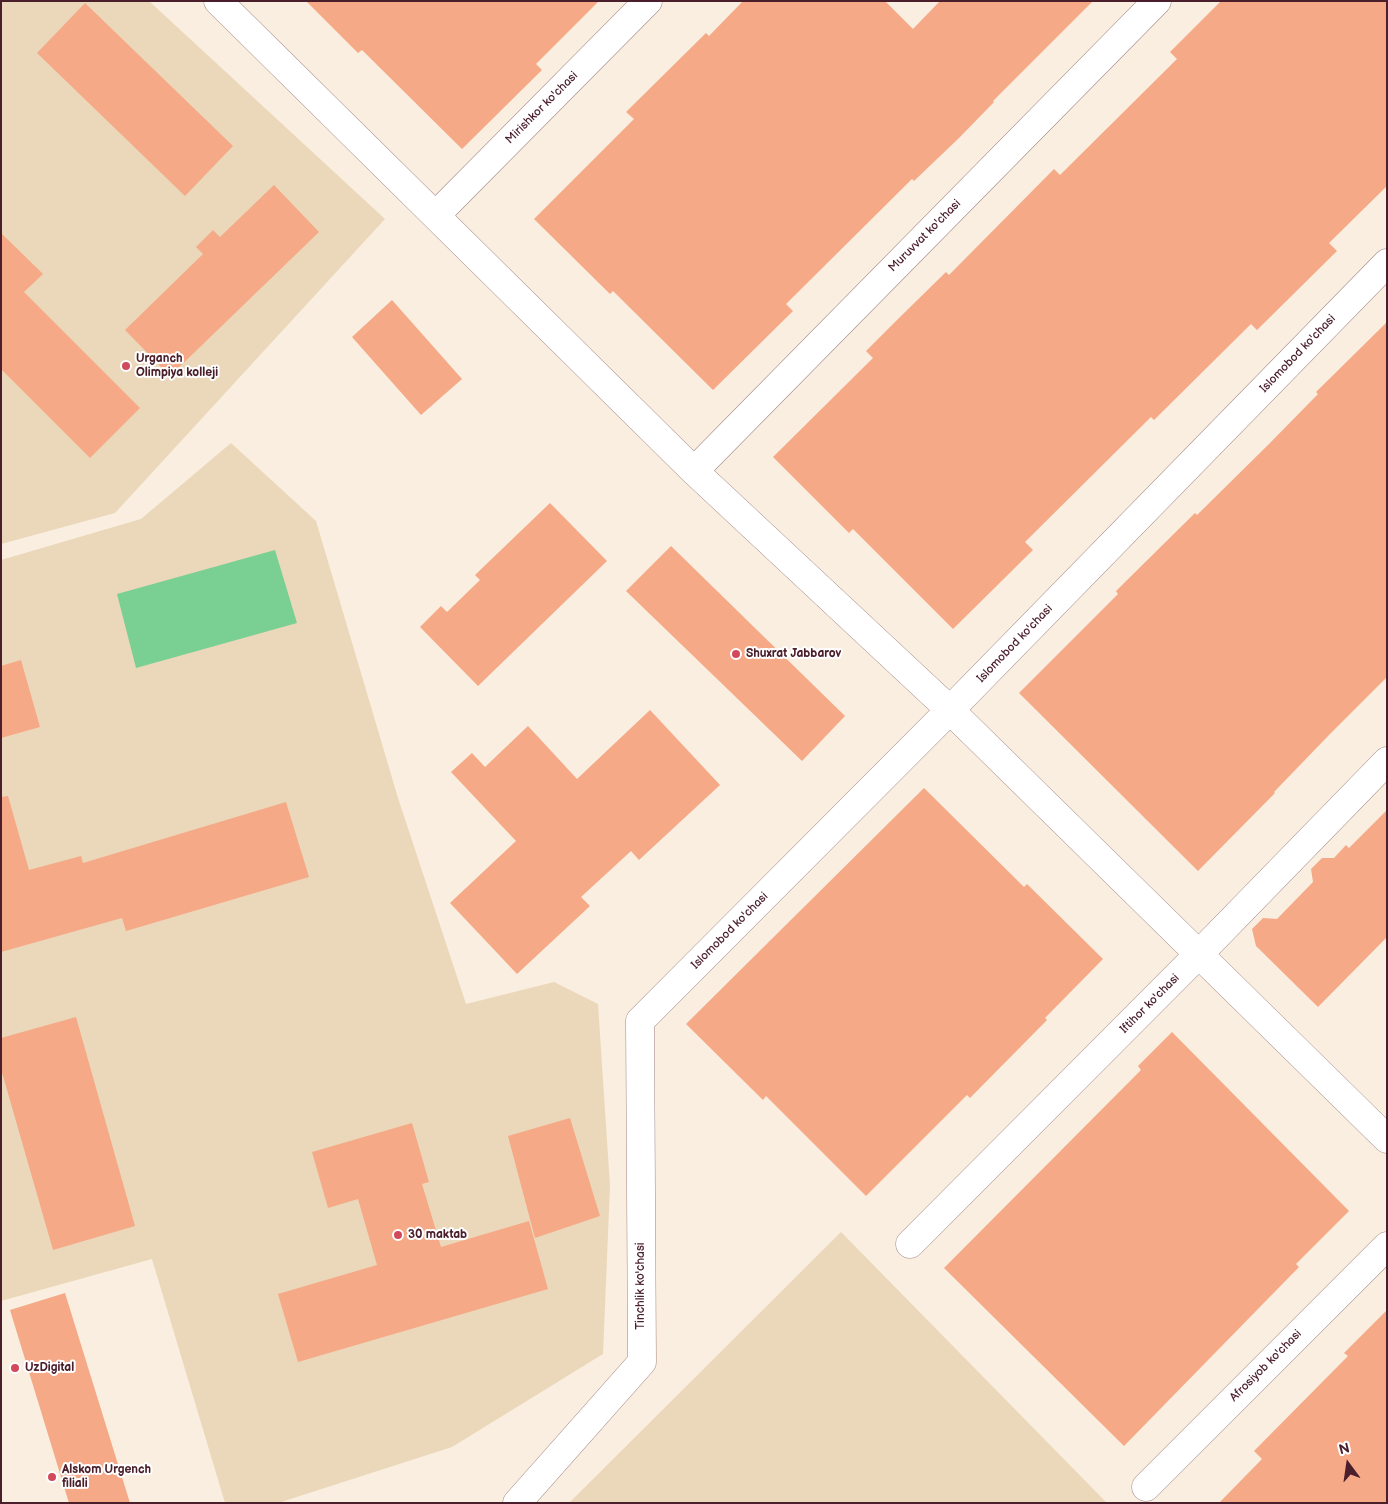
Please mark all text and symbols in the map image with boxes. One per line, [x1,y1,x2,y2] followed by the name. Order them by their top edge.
[503,69,581,147] street label: Mirishkor ko'chasi
[886,197,964,275] street label: Muruvvat ko'chasi
[1257,312,1339,396] street label: Islomobod ko'chasi
[136,352,218,380] place label: Urganch Olimpiya kolleji
[120,360,132,372] marker: Urganch Olimpiya kolleji
[974,602,1056,686] street label: Islomobod ko'chasi
[746,647,841,661] place label: Shuxrat Jabbarov
[730,648,742,660] marker: Shuxrat Jabbarov
[689,890,771,972] street label: Islomobod ko'chasi
[1117,971,1183,1037] street label: Iftihor ko'chasi
[408,1228,467,1242] place label: 30 maktab
[392,1229,404,1241] marker: 30 maktab
[634,1242,648,1330] street label: Tinchlik ko'chasi
[1227,1327,1305,1405] street label: Afrosiyob ko'chasi
[25,1361,74,1375] place label: UzDigital
[9,1362,21,1374] marker: UzDigital
[1323,1439,1373,1489] north arrow
[1337,1439,1351,1458] text: N
[62,1463,151,1491] place label: Alskom Urgench filiali
[46,1471,58,1483] marker: Alskom Urgench filiali

